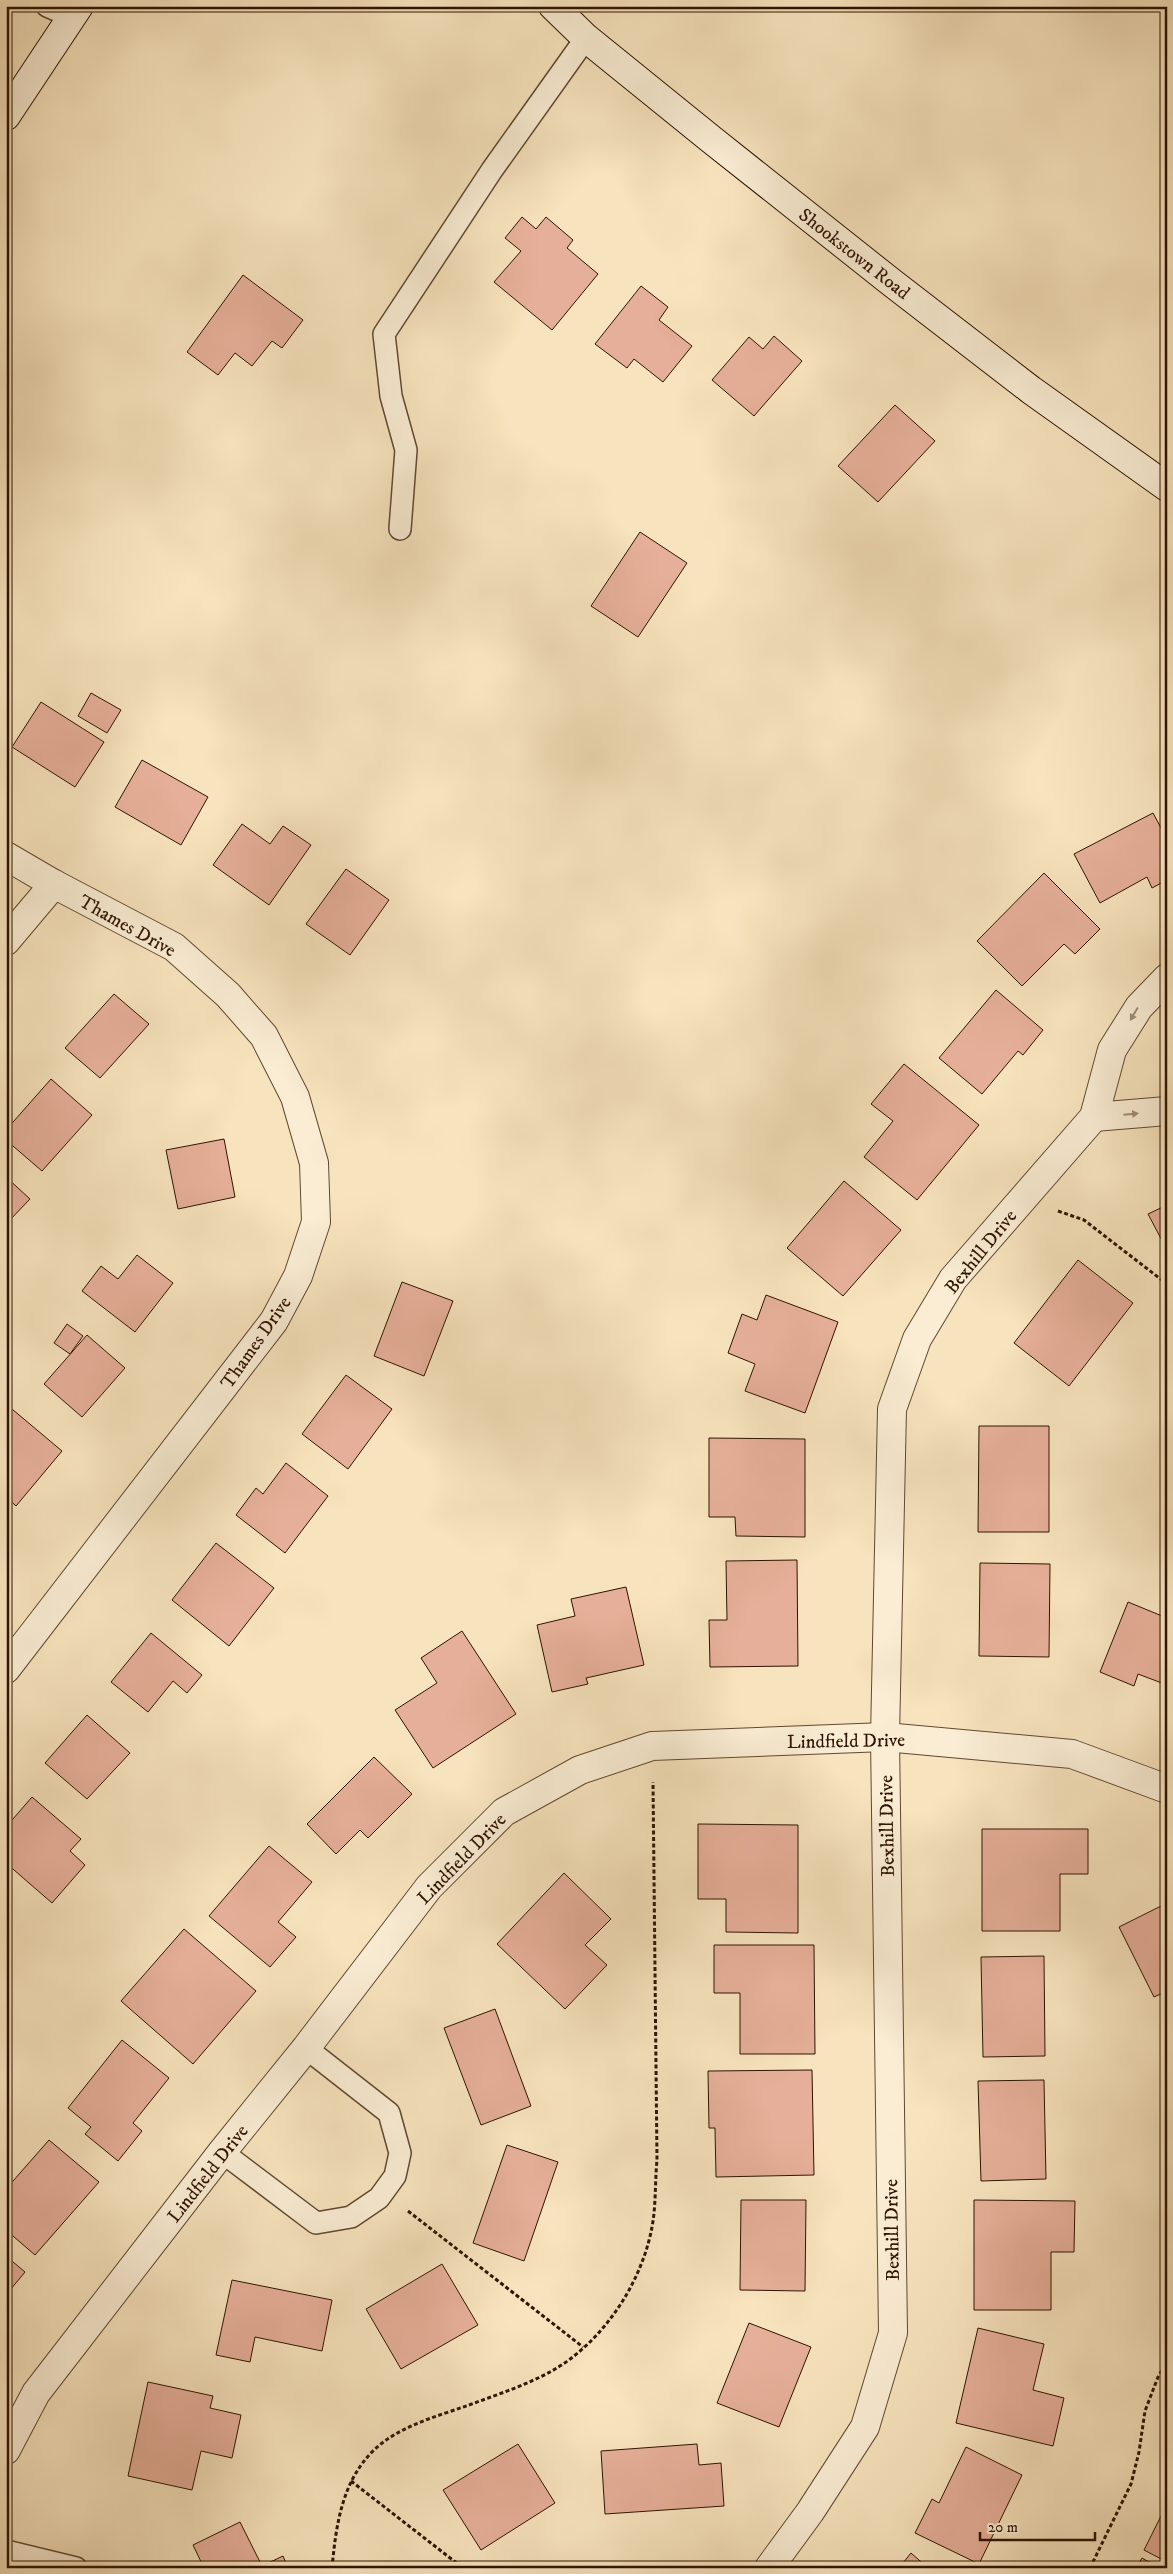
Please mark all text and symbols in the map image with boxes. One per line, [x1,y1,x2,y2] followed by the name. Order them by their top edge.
[794,204,915,305] street label: Shookstown Road
[75,890,180,962] street label: Thames Drive
[1130,1008,1139,1021] one-way arrow
[1123,1109,1139,1117] one-way arrow
[940,1205,1022,1299] street label: Bexhill Drive
[216,1292,296,1393] street label: Thames Drive
[787,1729,905,1754] street label: Lindfield Drive
[875,1775,900,1877] street label: Bexhill Drive
[413,1808,511,1910] street label: Lindfield Drive
[163,2120,254,2228] street label: Lindfield Drive
[880,2179,905,2281] street label: Bexhill Drive
[980,2509,1096,2541] scale bar
[988,2518,1018,2537] text: 20 m

